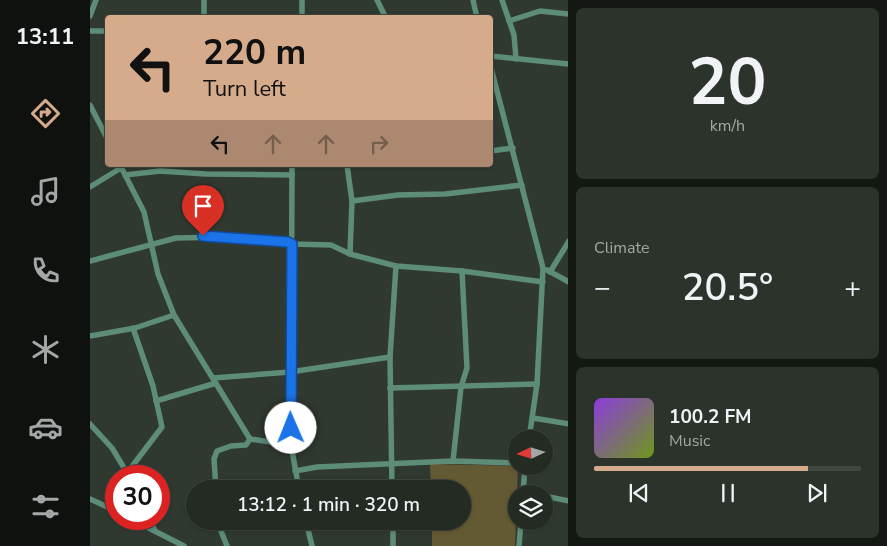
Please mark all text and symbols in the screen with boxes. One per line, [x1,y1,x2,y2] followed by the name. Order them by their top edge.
[16,22,74,52] text: 13:11
[203,29,306,76] text: 220 m
[120,35,185,100] icon: left
[688,38,767,127] text: 20
[203,74,286,104] text: Turn left
[28,96,63,131] icon: directions
[710,115,745,137] text: km/h
[206,130,234,158] icon: left
[259,130,287,158] icon: ahead
[312,130,340,158] icon: ahead
[365,130,393,158] icon: right
[28,174,63,209] icon: music
[182,185,224,236] pin
[189,192,217,220] icon: arrive
[594,237,649,259] text: Climate
[28,253,63,288] icon: phone
[682,262,773,313] text: 20.5°
[594,269,611,307] text: −
[844,269,861,307] text: +
[28,332,63,367] icon: climate
[264,401,316,453] position arrow
[669,404,752,430] text: 100.2 FM
[28,410,63,445] icon: car
[508,430,552,475] north arrow
[508,430,553,530] map controls
[669,430,710,452] text: Music
[105,465,170,530] speed limit sign: 30
[625,479,653,507] icon: previous
[714,479,742,507] icon: pause
[803,479,831,507] icon: next
[508,485,553,530] button: layers
[28,489,63,524] icon: filters
[237,492,420,518] text: 13:12 · 1 min · 320 m

